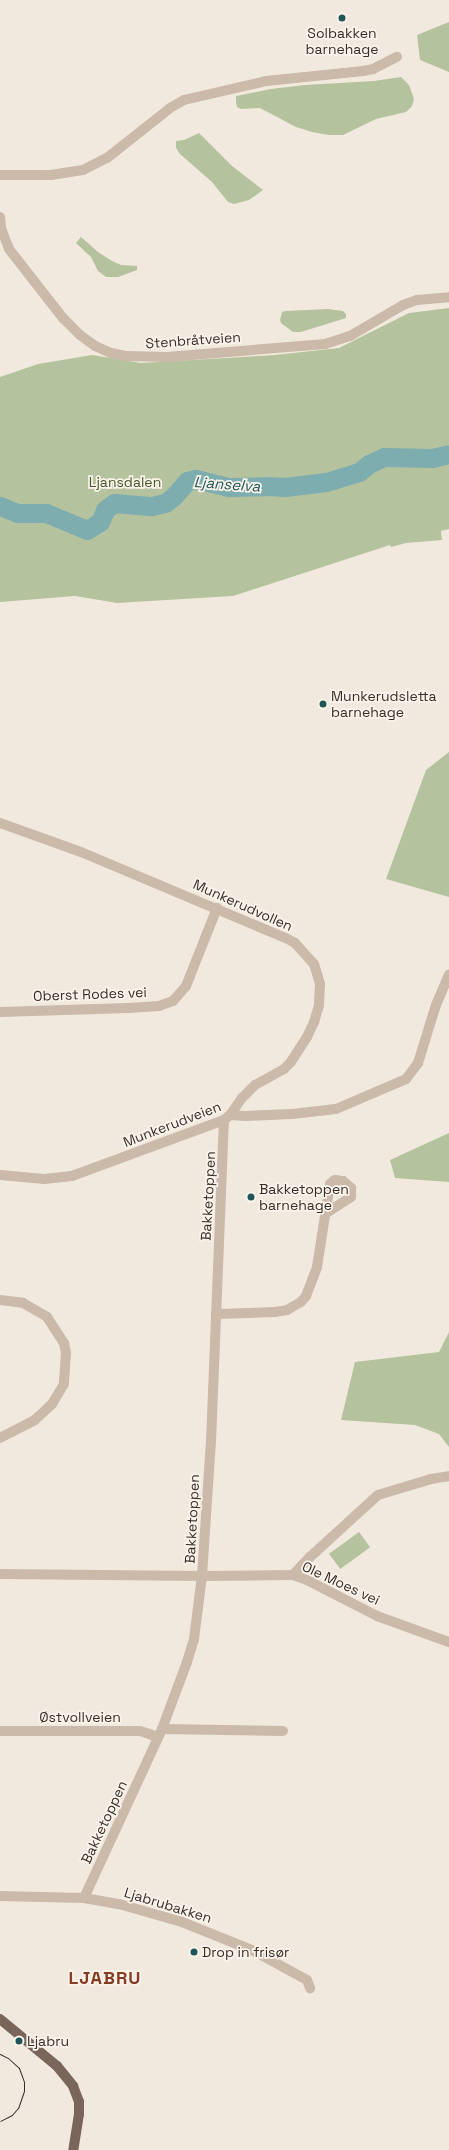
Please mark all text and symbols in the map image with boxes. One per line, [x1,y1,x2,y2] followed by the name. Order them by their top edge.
[337,13,347,23] marker: Solbakken barnehage
[306,25,378,58] place label: Solbakken barnehage
[145,328,241,352] street label: Stenbråtveien
[193,473,261,495] water label: Ljanselva
[89,474,161,490] park label: Ljansdalen
[331,688,437,720] place label: Munkerudsletta barnehage
[318,699,328,709] marker: Munkerudsletta barnehage
[191,876,295,934] street label: Munkerudvollen
[33,984,147,1004] street label: Oberst Rodes vei
[121,1098,223,1150] street label: Munkerudveien
[197,1151,219,1241] street label: Bakketoppen
[259,1181,349,1214] place label: Bakketoppen barnehage
[246,1192,256,1202] marker: Bakketoppen barnehage
[181,1474,203,1564] street label: Bakketoppen
[300,1558,382,1608] street label: Ole Moes vei
[39,1709,121,1725] street label: Østvollveien
[77,1778,131,1866] street label: Bakketoppen
[122,1884,214,1926] street label: Ljabrubakken
[202,1944,289,1960] place label: Drop in frisør
[189,1947,199,1957] marker: Drop in frisør
[69,1967,141,1989] district label: LJABRU
[27,2033,69,2049] place label: Ljabru
[14,2036,24,2046] marker: Ljabru

